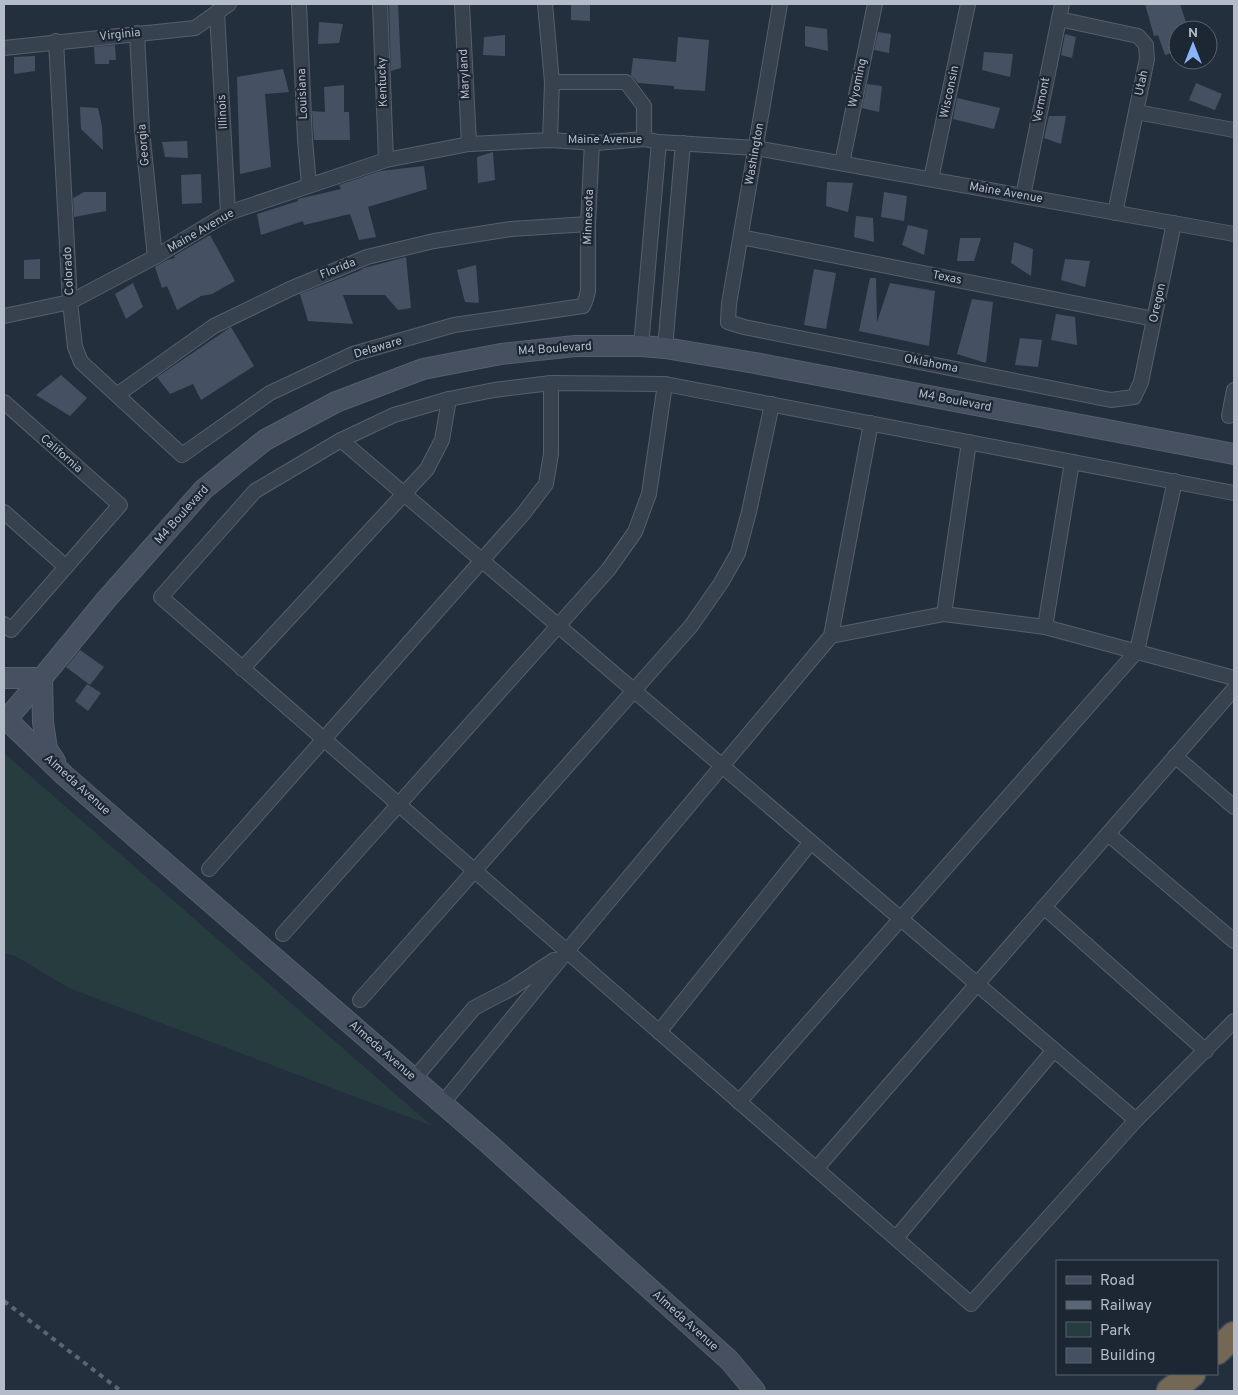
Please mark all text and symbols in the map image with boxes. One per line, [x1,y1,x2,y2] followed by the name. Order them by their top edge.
[1168,20,1218,70] north arrow
[99,25,141,45] street label: Virginia
[1188,25,1198,42] text: N
[456,49,474,99] street label: Maryland
[374,57,392,107] street label: Kentucky
[845,57,871,109] street label: Wyoming
[937,64,963,120] street label: Wisconsin
[294,68,312,120] street label: Louisiana
[1131,69,1153,97] street label: Utah
[1030,76,1054,124] street label: Vermont
[214,94,232,130] street label: Illinois
[742,122,768,186] street label: Washington
[134,123,154,167] street label: Georgia
[568,132,642,148] street label: Maine Avenue
[968,179,1044,207] street label: Maine Avenue
[580,189,598,245] street label: Minnesota
[165,205,237,257] street label: Maine Avenue
[60,246,78,296] street label: Colorado
[318,255,358,283] street label: Florida
[931,267,963,289] street label: Texas
[1146,282,1170,324] street label: Oregon
[352,333,404,363] street label: Delaware
[518,338,592,360] street label: M4 Boulevard
[903,351,959,377] street label: Oklahoma
[917,386,993,416] street label: M4 Boulevard
[36,431,86,477] street label: California
[151,482,213,548] street label: M4 Boulevard
[40,751,114,819] street label: Almeda Avenue
[345,1017,419,1085] street label: Almeda Avenue
[1056,1260,1218,1375] legend
[1100,1272,1135,1291] text: Road
[648,1287,722,1355] street label: Almeda Avenue
[1100,1297,1152,1316] text: Railway
[1100,1322,1131,1341] text: Park
[1100,1347,1155,1366] text: Building

